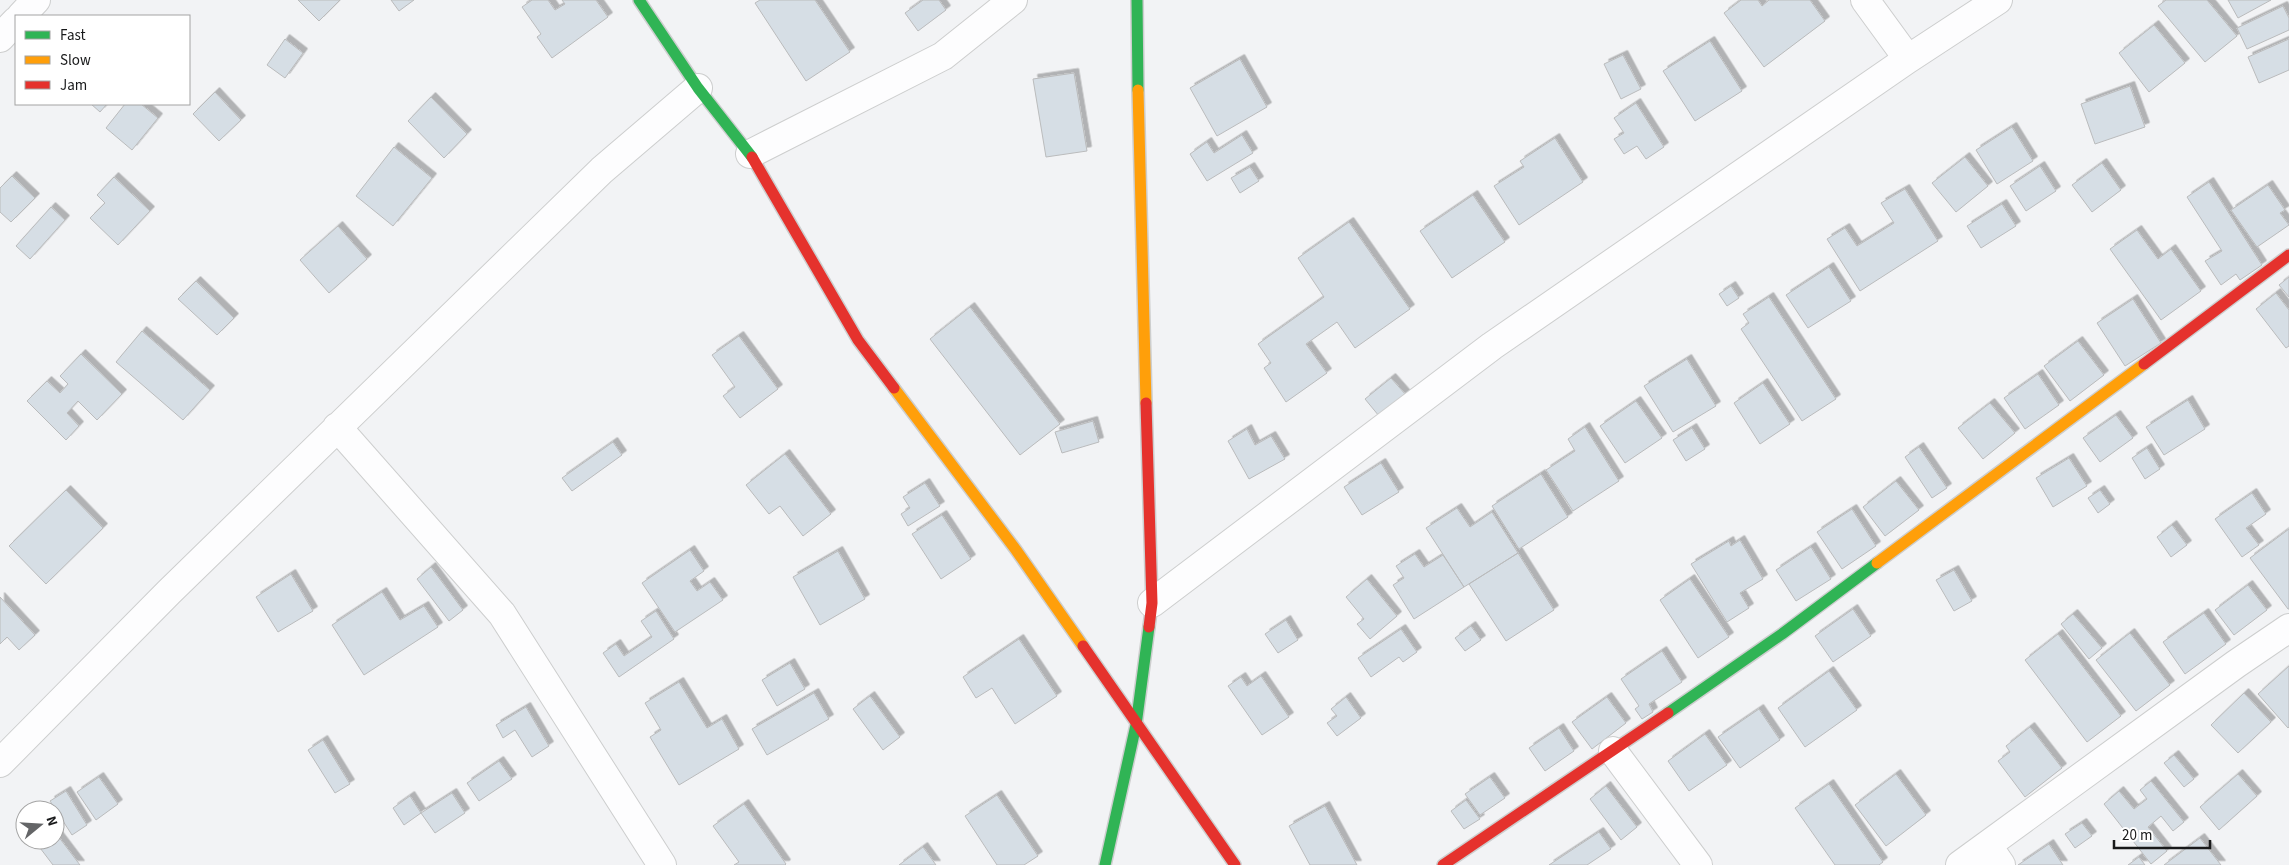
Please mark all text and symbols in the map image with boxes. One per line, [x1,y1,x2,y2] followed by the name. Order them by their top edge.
[15,15,190,105] legend
[60,25,86,46] text: Fast
[60,50,91,71] text: Slow
[60,75,87,96] text: Jam
[15,800,65,850] north arrow
[40,814,62,829] text: N
[2114,818,2210,850] scale bar
[2122,825,2152,846] text: 20 m

